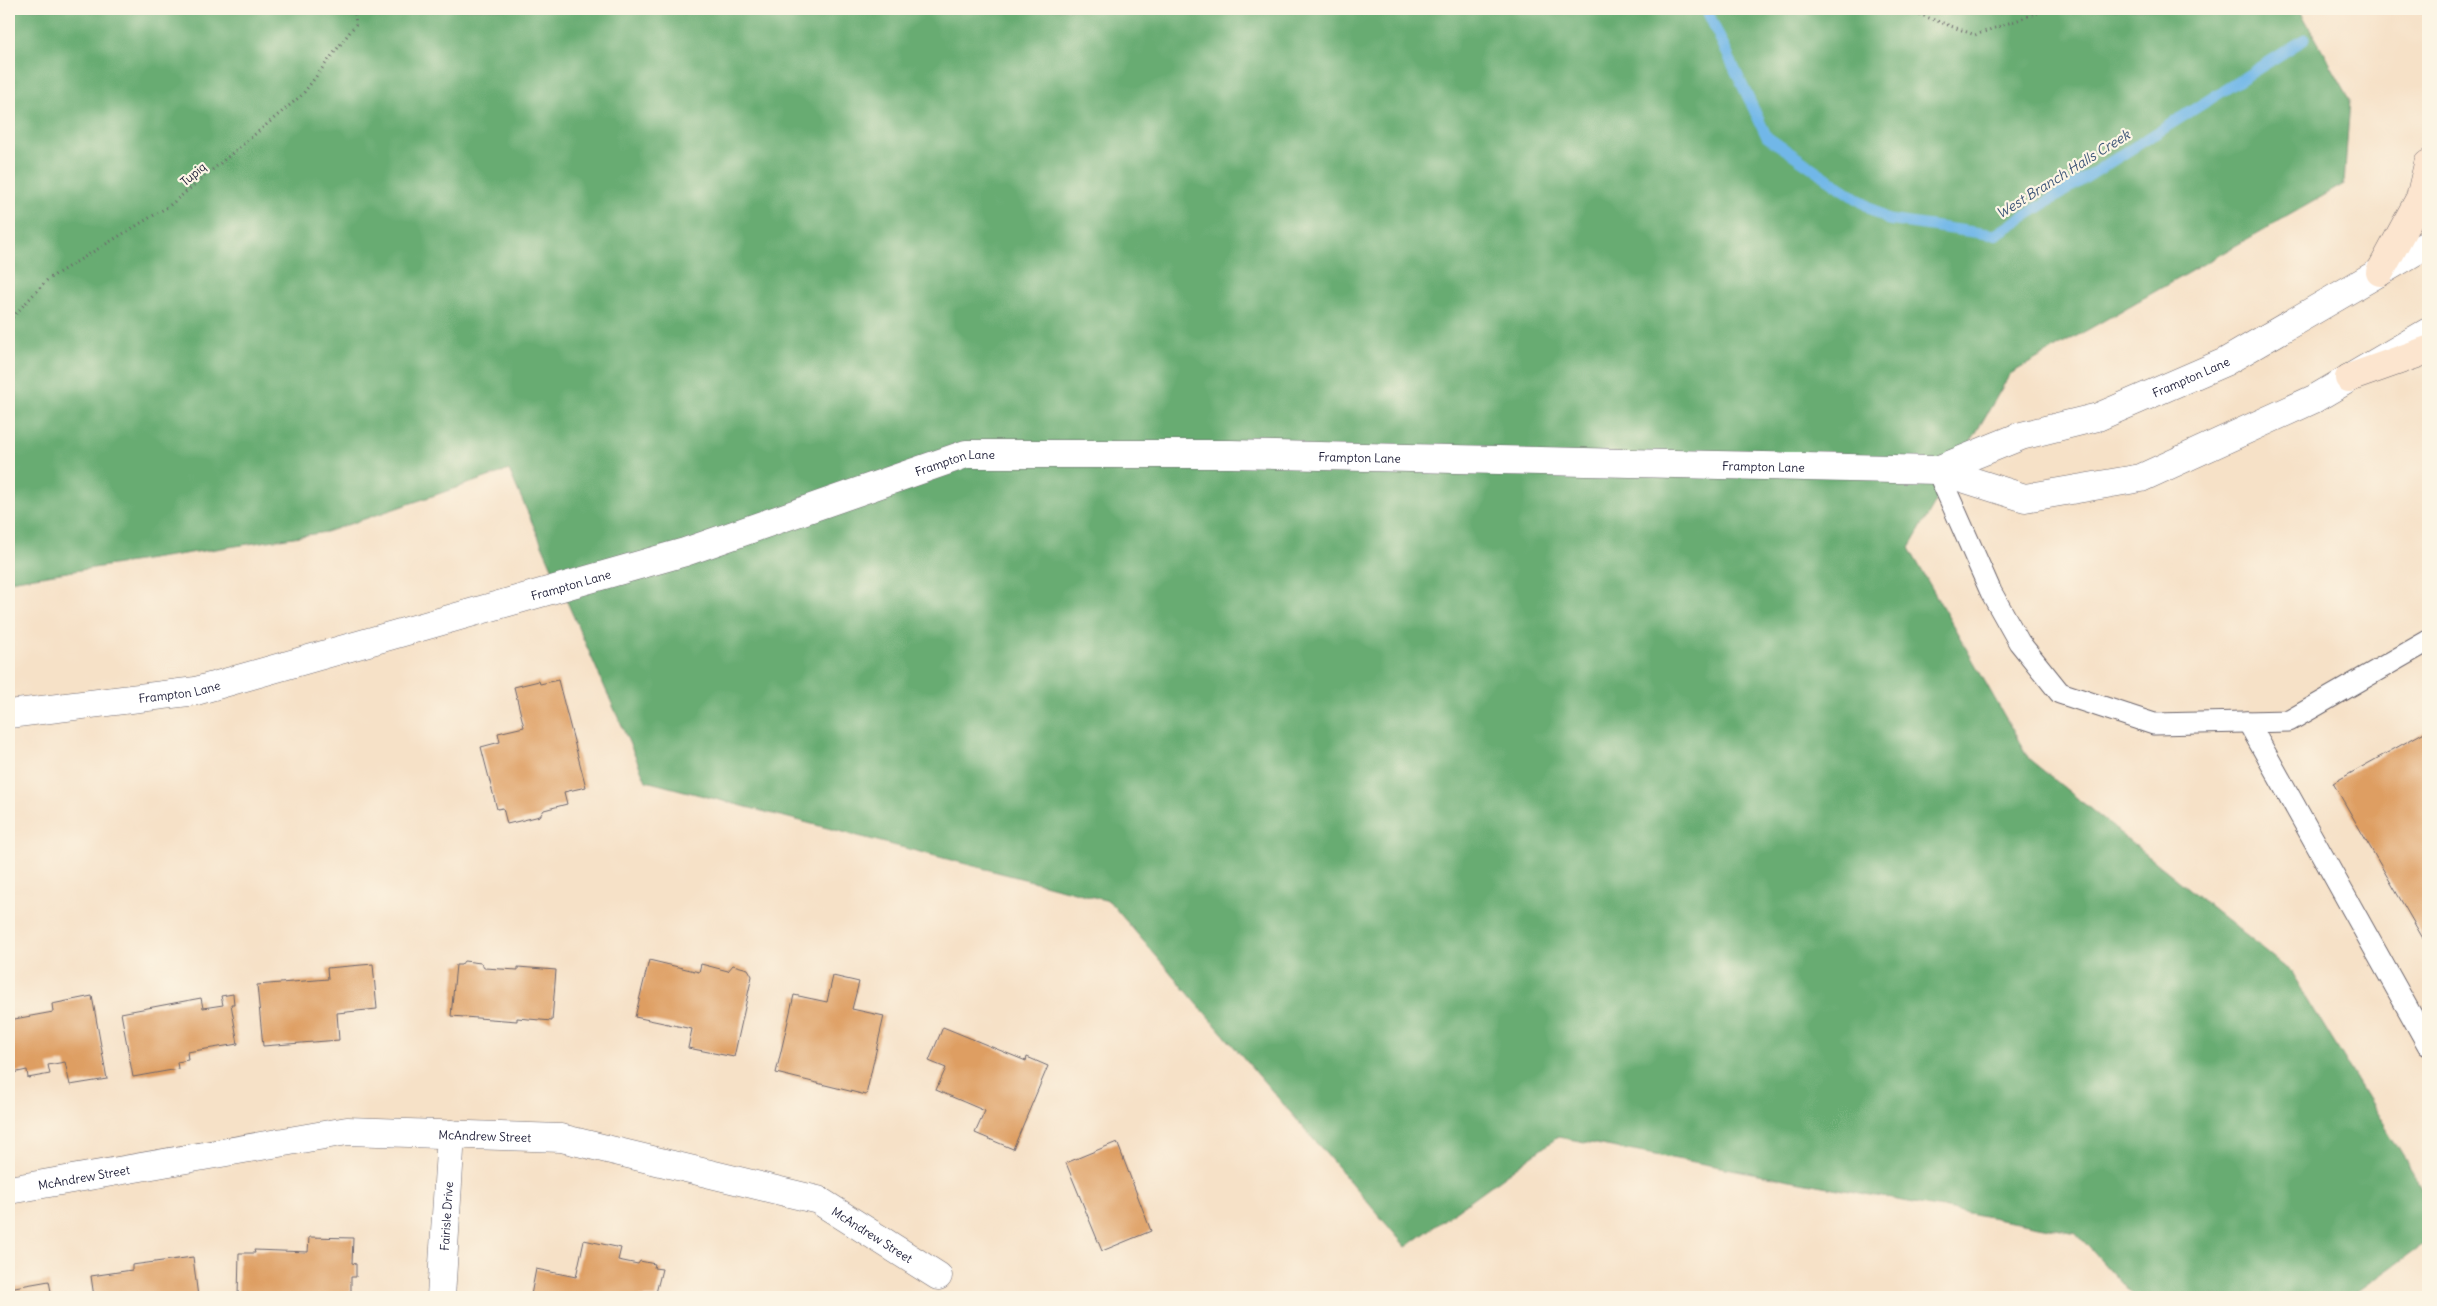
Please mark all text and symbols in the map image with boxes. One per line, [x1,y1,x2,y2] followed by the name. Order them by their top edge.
[1993,125,2134,222] water label: West Branch Halls Creek
[177,159,209,189] street label: Tupiq
[2150,354,2232,400] street label: Frampton Lane
[913,447,995,479] street label: Frampton Lane
[1318,449,1401,465] street label: Frampton Lane
[1722,458,1805,475] street label: Frampton Lane
[529,566,613,603] street label: Frampton Lane
[138,677,222,705] street label: Frampton Lane
[438,1126,531,1145] street label: McAndrew Street
[37,1162,131,1192] street label: McAndrew Street
[436,1181,456,1251] street label: Fairisle Drive
[829,1203,916,1266] street label: McAndrew Street

